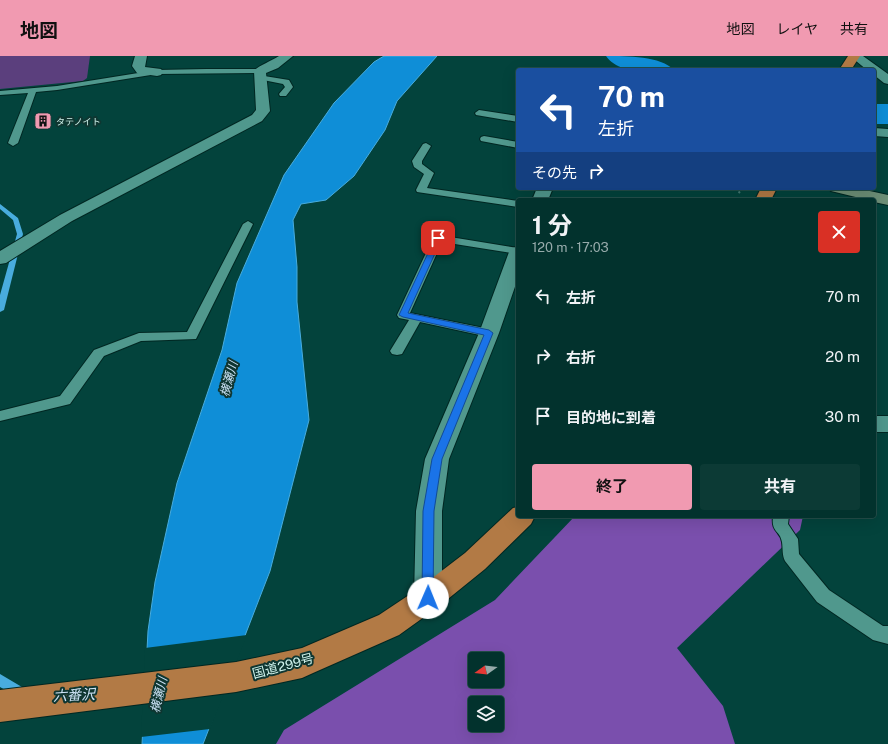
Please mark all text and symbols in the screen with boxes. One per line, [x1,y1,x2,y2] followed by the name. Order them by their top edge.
[20,19,58,41] text: 地図
[726,21,754,37] text: 地図
[776,21,818,37] text: レイヤ
[840,21,868,37] text: 共有
[598,80,665,113] text: 70 m
[532,84,584,136] icon: left
[33,111,53,131] building icon: タテノイト
[56,116,101,127] place label: タテノイト
[598,118,634,139] text: 左折
[585,160,607,182] icon: right
[532,164,577,181] text: その先
[532,211,572,239] text: 1 分
[818,211,860,253] button: close
[421,221,455,255] pin
[427,227,449,249] icon: arrive
[532,240,609,255] text: 120 m · 17:03
[532,285,554,307] icon: left
[825,288,860,305] text: 70 m
[566,289,596,306] text: 左折
[532,345,554,367] icon: right
[825,348,860,365] text: 20 m
[566,349,596,366] text: 右折
[218,358,241,398] water label: 横瀬川
[532,405,554,427] icon: arrive
[825,408,860,425] text: 30 m
[566,409,656,426] text: 目的地に到着
[532,464,692,510] button: 終了
[700,464,860,510] button: 共有
[407,577,449,619] position arrow
[251,651,315,681] street label: 国道299号
[468,652,504,688] north arrow
[468,652,504,732] map controls
[148,674,170,714] water label: 横瀬川
[53,686,97,704] water label: 六番沢
[468,696,504,732] button: layers

